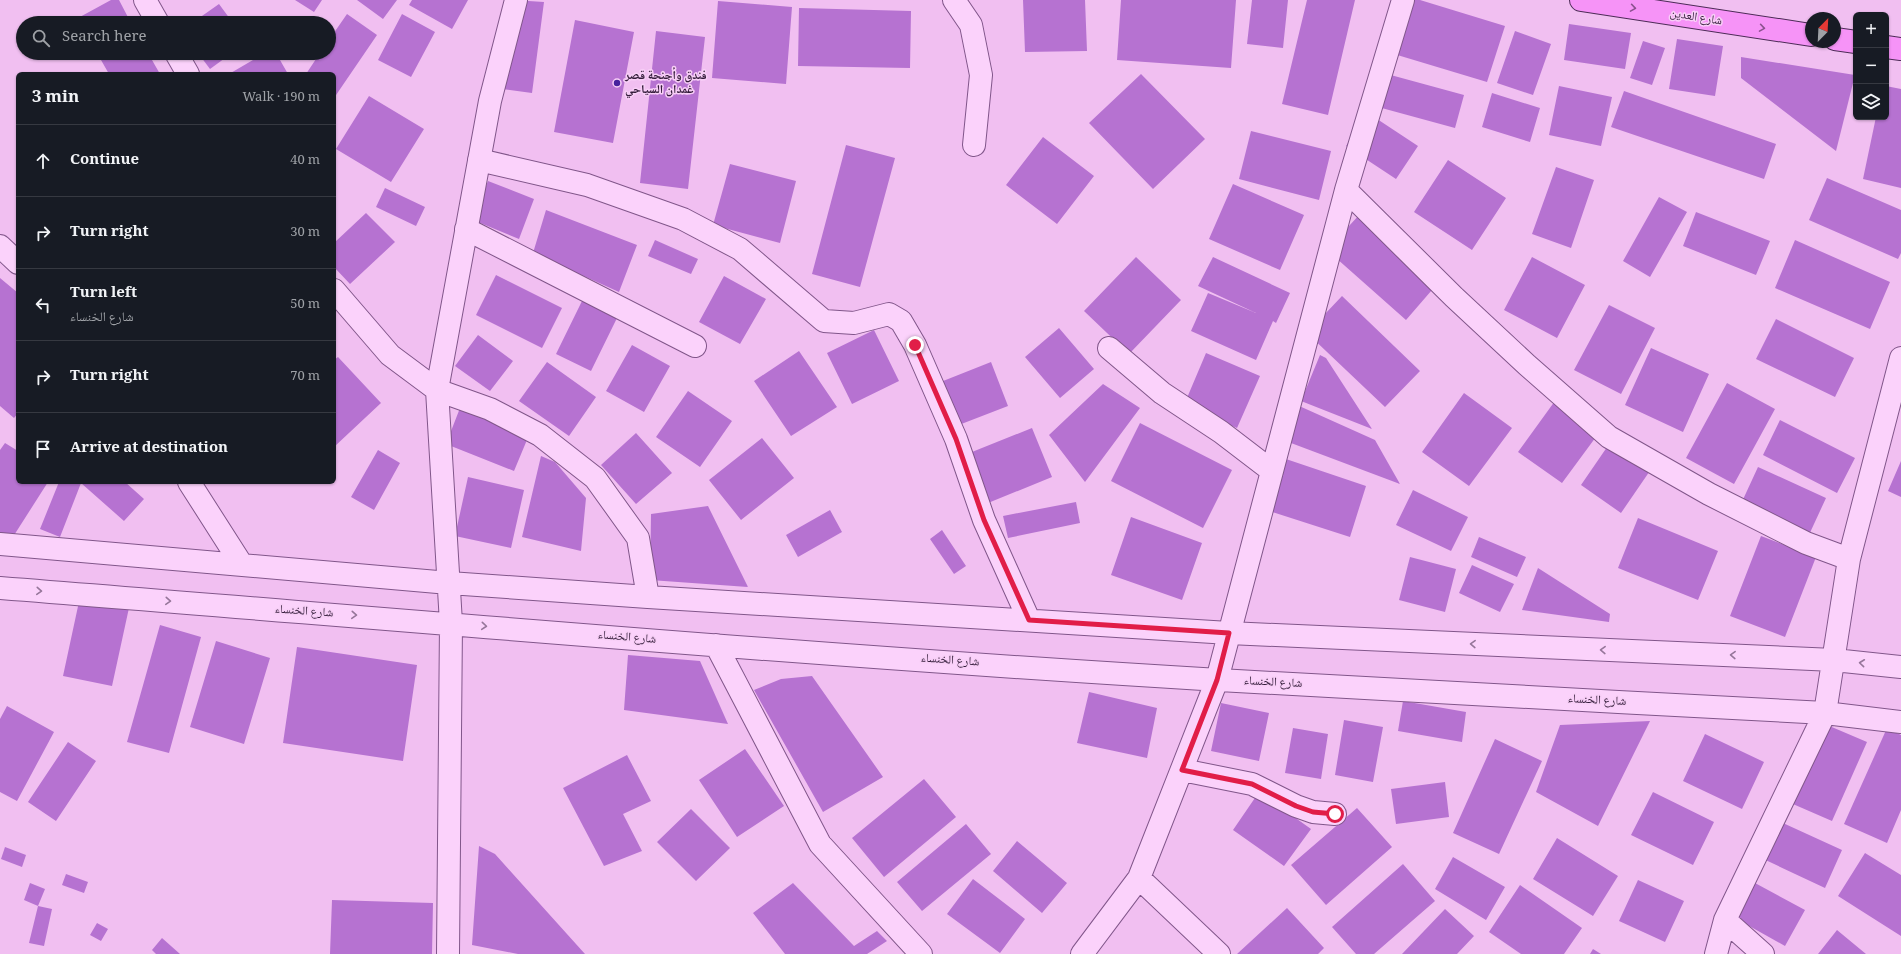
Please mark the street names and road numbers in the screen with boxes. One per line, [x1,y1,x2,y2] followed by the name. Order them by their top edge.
[1668,4,1724,33] street label: شارع العدين
[274,599,334,625] street label: شارع الخنساء
[597,625,657,651] street label: شارع الخنساء
[920,648,980,674] street label: شارع الخنساء
[1243,671,1303,695] street label: شارع الخنساء
[1567,689,1627,713] street label: شارع الخنساء

